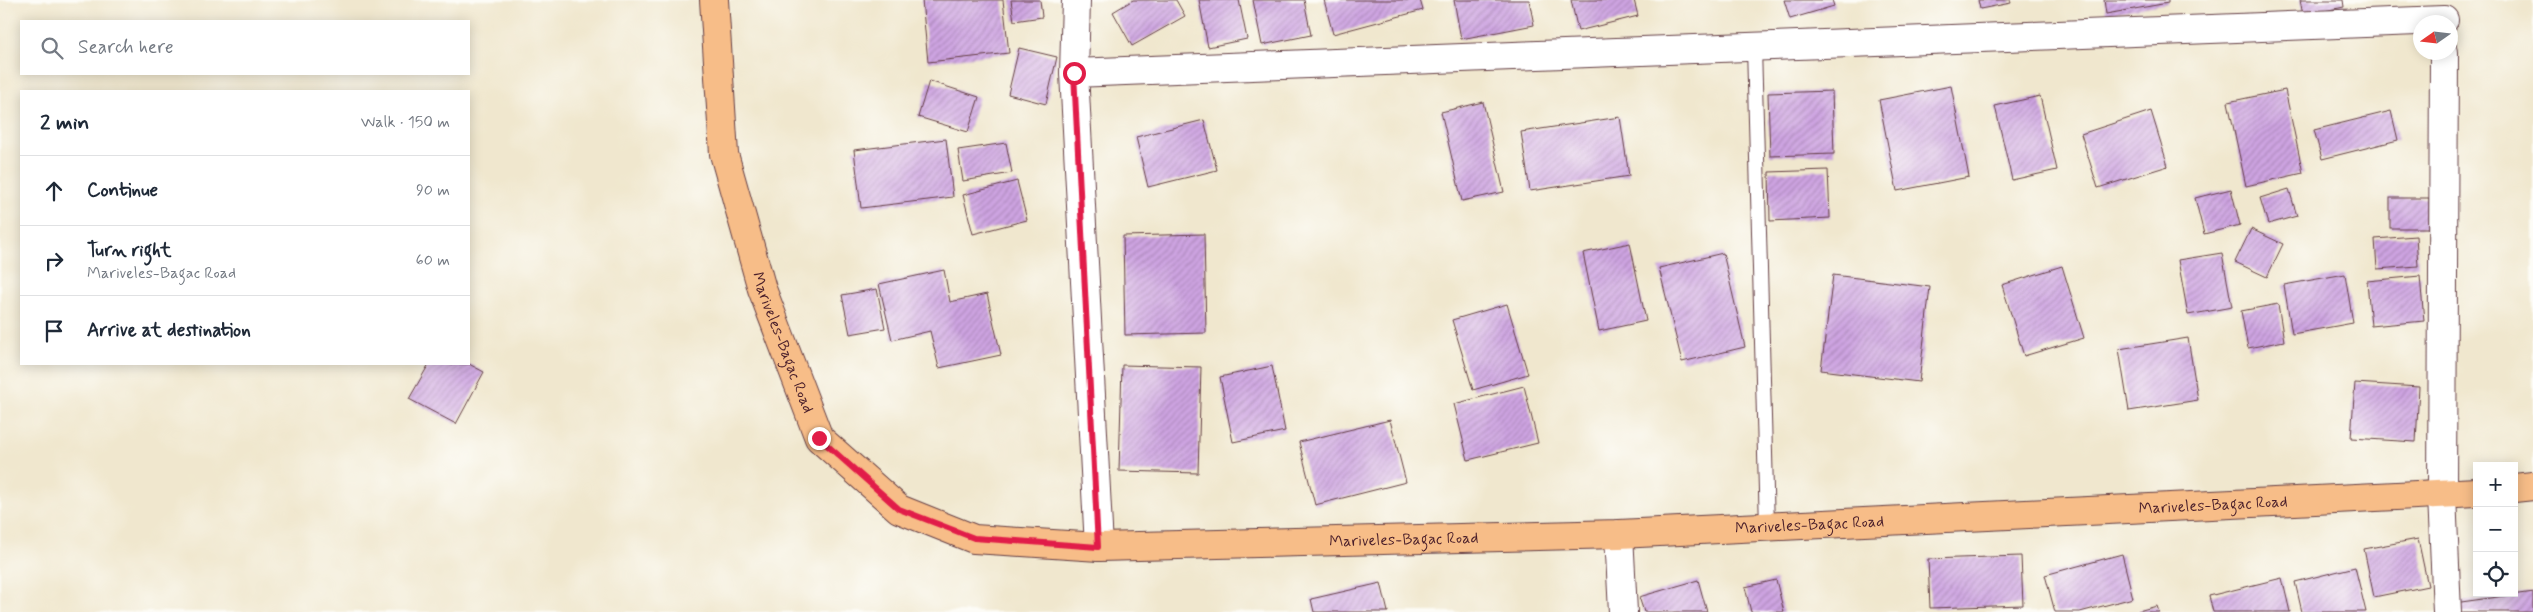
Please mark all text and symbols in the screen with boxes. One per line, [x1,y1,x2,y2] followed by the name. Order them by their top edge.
[2413,15,2458,60] north arrow
[20,20,470,75] search box
[38,34,66,62] icon: search
[78,35,174,60] text: Search here
[1063,62,1086,85] route start
[40,109,89,137] text: 2 min
[361,112,450,133] text: Walk · 150 m
[40,177,68,205] icon: ahead
[87,178,158,203] text: Continue
[416,180,450,201] text: 90 m
[87,238,171,263] text: Turn right
[40,247,68,275] icon: right
[416,250,450,271] text: 60 m
[87,263,236,284] text: Mariveles-Bagac Road
[747,270,819,416] street label: Mariveles-Bagac Road
[40,317,68,345] icon: arrive
[87,318,251,343] text: Arrive at destination
[808,427,831,450] route end
[2473,462,2518,597] map controls
[2473,462,2518,507] button: +
[2138,491,2288,519] street label: Mariveles-Bagac Road
[2473,507,2518,552] button: −
[1734,511,1885,539] street label: Mariveles-Bagac Road
[1329,527,1479,552] street label: Mariveles-Bagac Road
[2473,552,2518,597] button: locate

